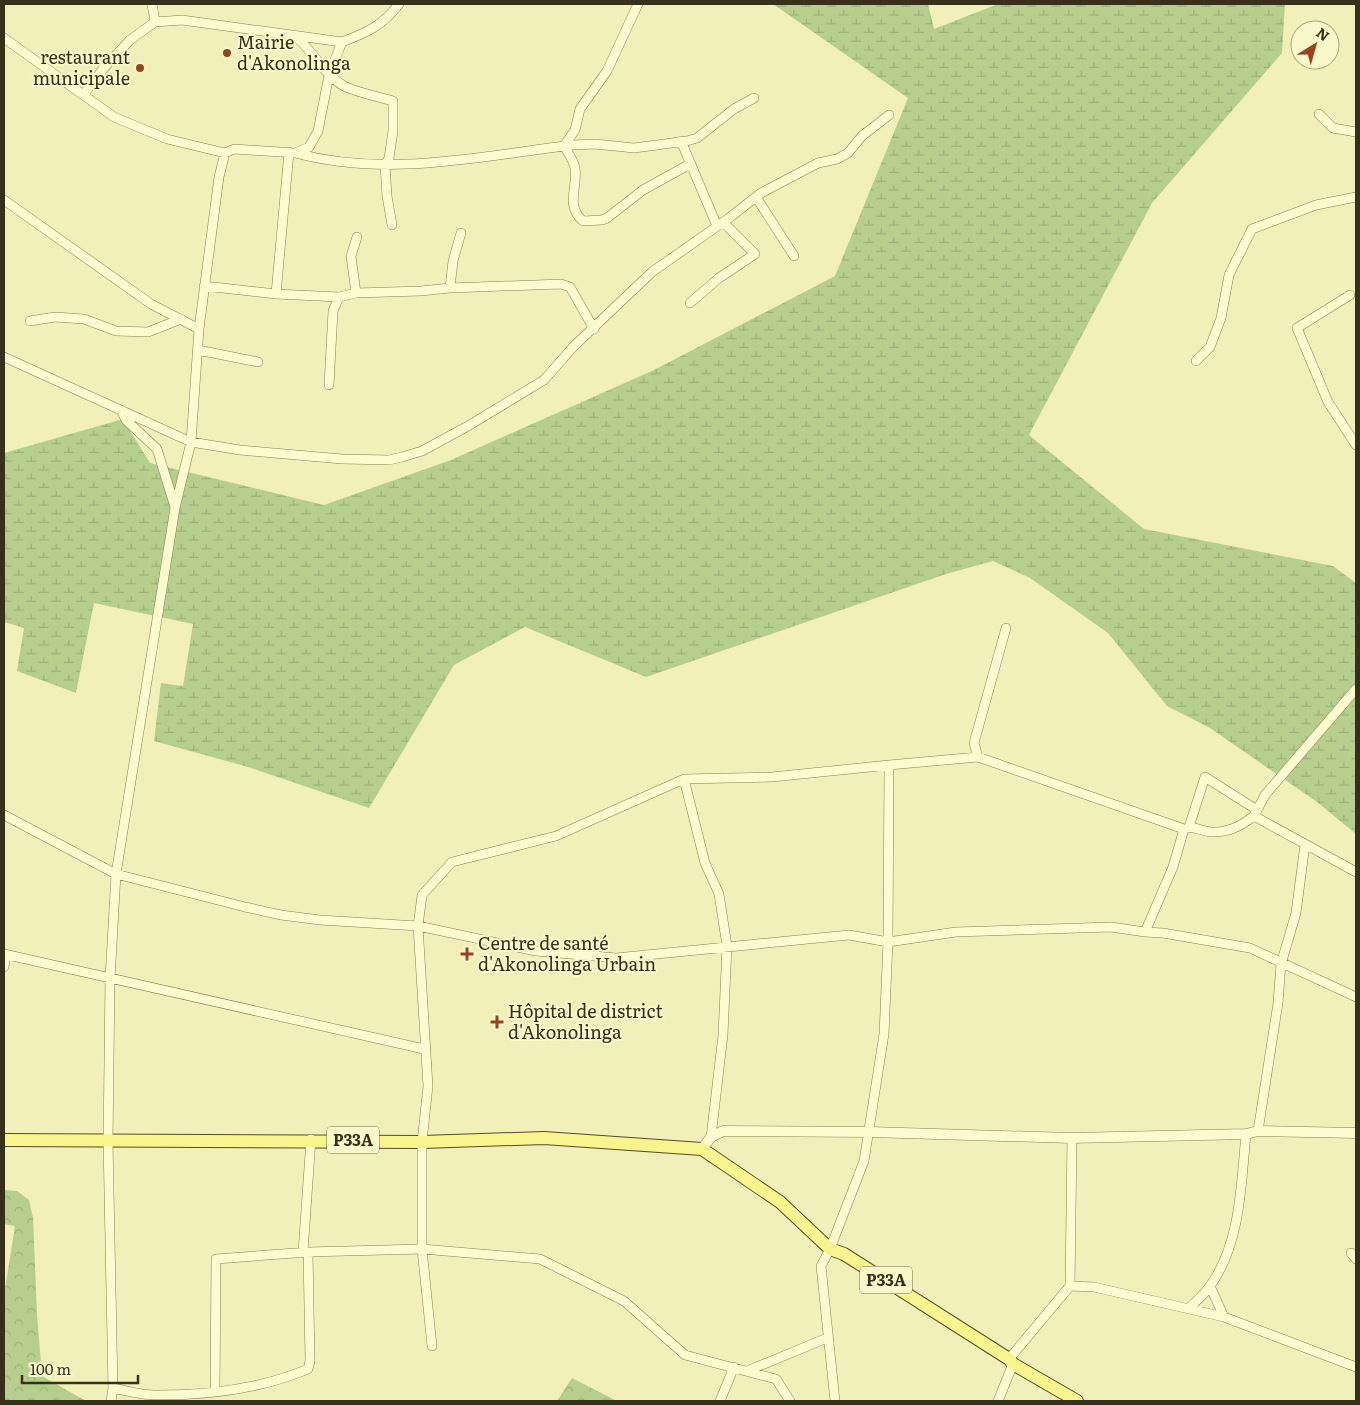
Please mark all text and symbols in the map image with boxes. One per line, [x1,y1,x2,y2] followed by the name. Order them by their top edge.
[1290,20,1340,70] north arrow
[1313,22,1334,45] text: N
[237,28,351,76] place label: Mairie d'Akonolinga
[33,43,131,91] place label: restaurant municipale
[221,47,233,59] marker: Mairie d'Akonolinga
[134,62,146,74] marker: restaurant municipale
[478,929,656,977] place label: Centre de santé d'Akonolinga Urbain
[460,947,474,961] marker: Centre de santé d'Akonolinga Urbain
[508,997,663,1045] place label: Hôpital de district d'Akonolinga
[490,1015,504,1029] marker: Hôpital de district d'Akonolinga
[327,1126,379,1154] road number: P33A
[860,1266,912,1294] road number: P33A
[22,1352,139,1384] scale bar
[30,1357,71,1380] text: 100 m

